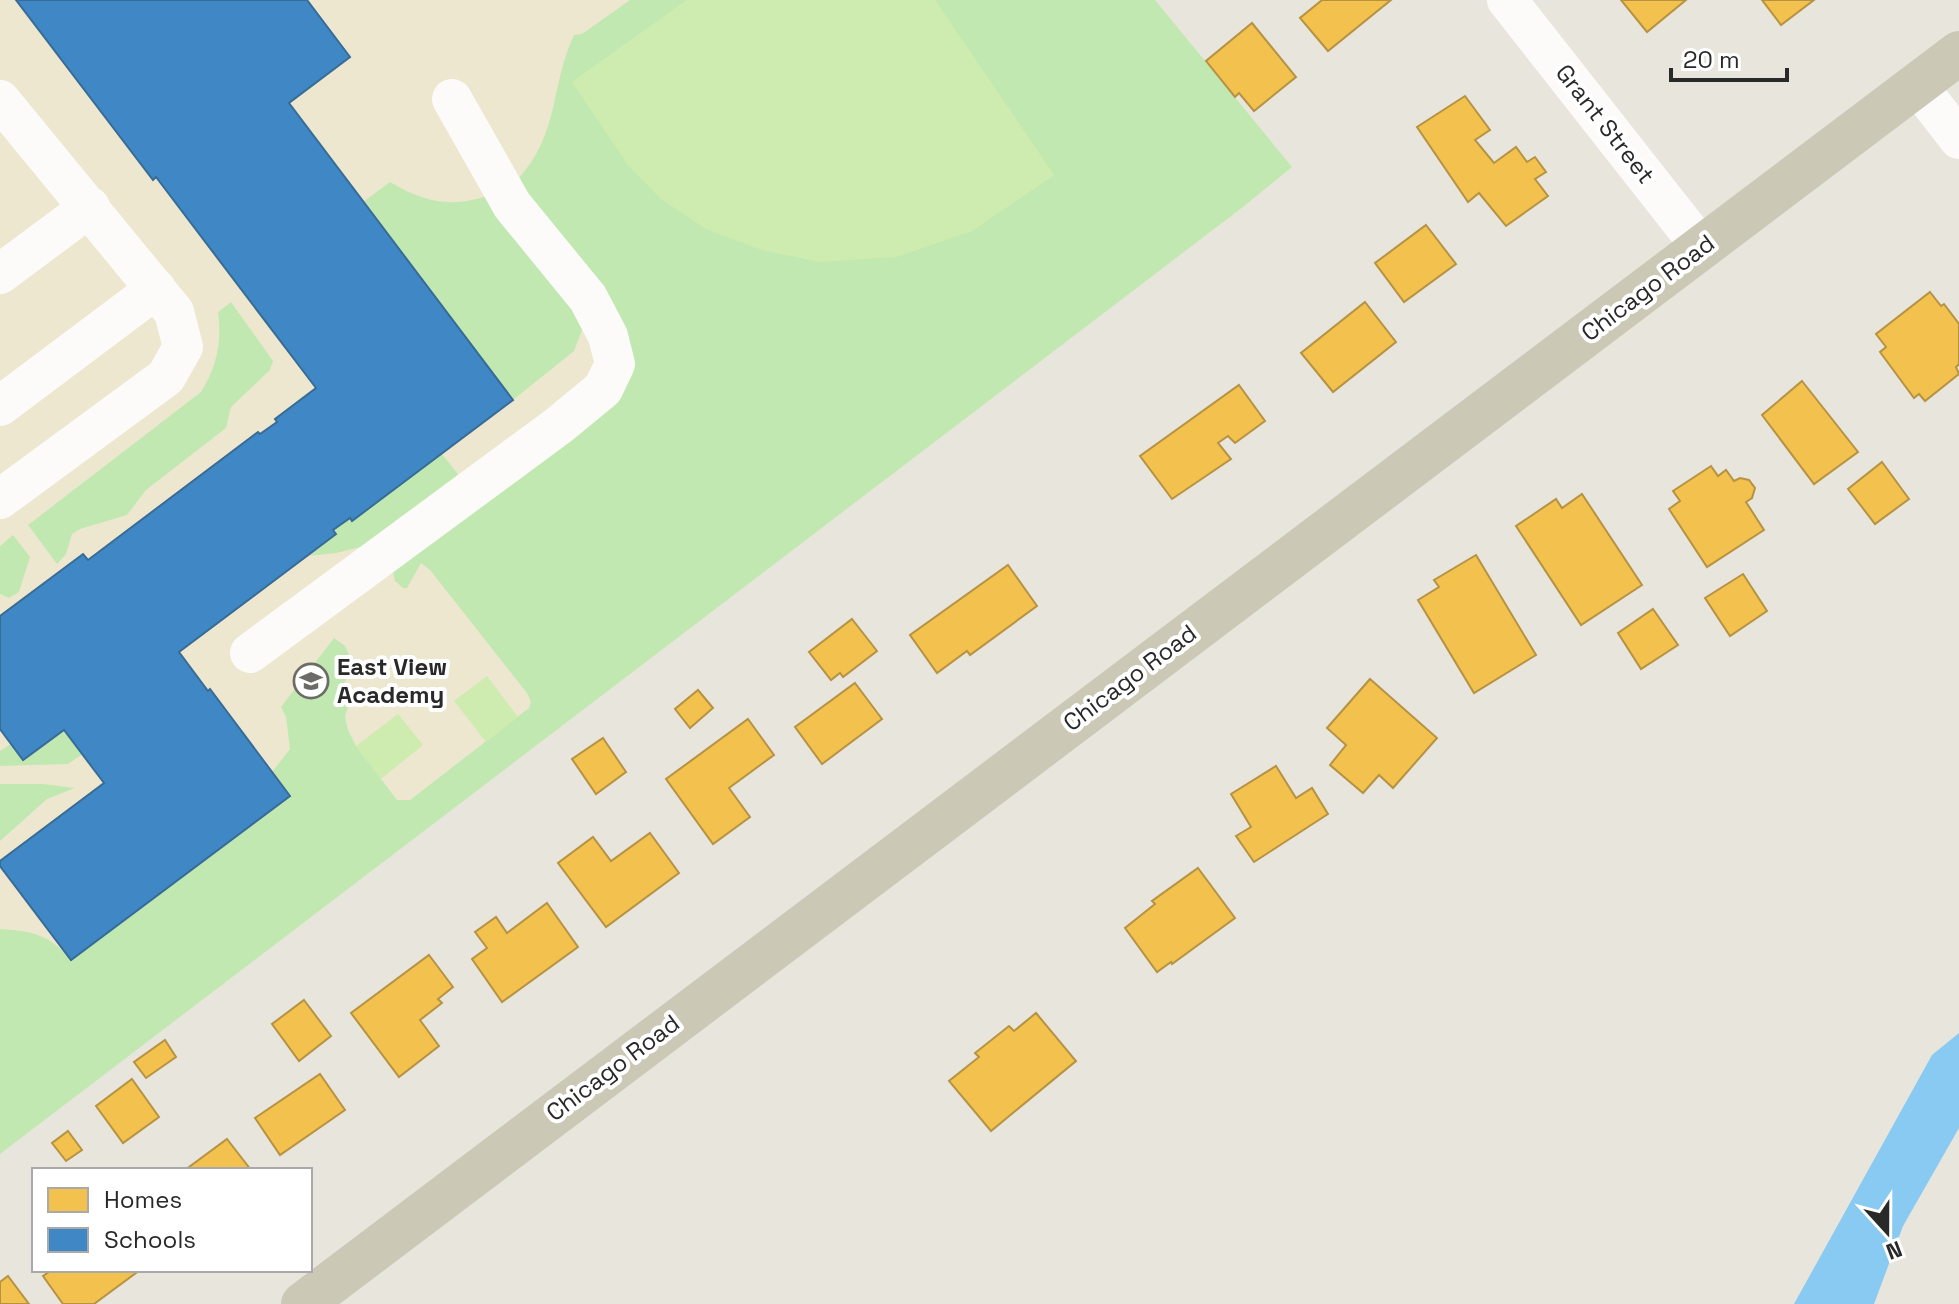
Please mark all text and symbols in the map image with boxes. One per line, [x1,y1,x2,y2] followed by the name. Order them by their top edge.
[1671,32,1787,82] scale bar
[1683,44,1740,75] text: 20 m
[1549,58,1662,190] street label: Grant Street
[1575,227,1721,348] street label: Chicago Road
[1057,617,1203,738] street label: Chicago Road
[337,651,447,710] place label: East View Academy
[292,662,330,700] school or university icon: East View Academy
[540,1007,686,1128] street label: Chicago Road
[32,1168,312,1272] legend
[104,1184,182,1215] text: Homes
[1847,1192,1927,1272] north arrow
[104,1224,196,1255] text: Schools
[1882,1235,1906,1266] text: N

